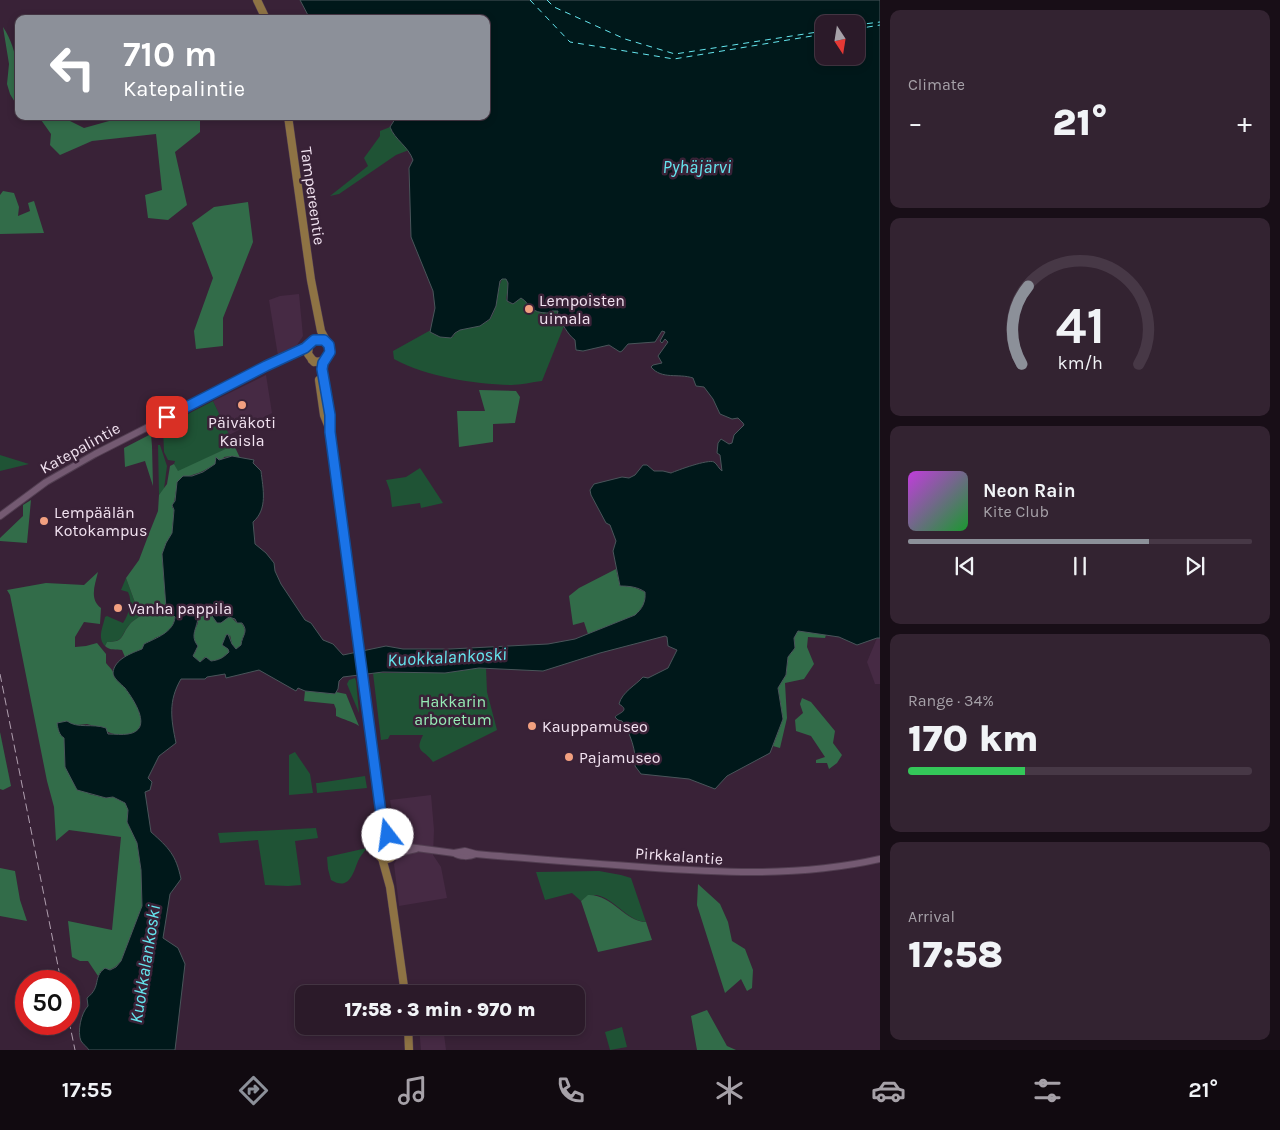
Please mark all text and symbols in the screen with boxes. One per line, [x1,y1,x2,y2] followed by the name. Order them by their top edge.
[815,15,865,65] north arrow
[815,15,865,65] map controls
[123,34,217,75] text: 710 m
[40,35,105,100] icon: left
[908,75,965,94] text: Climate
[123,76,245,102] text: Katepalintie
[1052,100,1108,145] text: 21°
[908,106,923,139] text: −
[1237,106,1252,139] text: +
[297,146,329,246] street label: Tampereentie
[662,156,732,178] water label: Pyhäjärvi
[539,291,625,328] place label: Lempoisten uimala
[1055,295,1105,356] text: 41
[523,303,535,315] marker: Lempoisten uimala
[1057,353,1103,374] text: km/h
[146,396,188,438] pin
[236,399,248,411] marker: Päiväkoti Kaisla
[153,403,181,431] icon: arrive
[208,413,276,450] place label: Päiväkoti Kaisla
[37,418,123,478] street label: Katepalintie
[983,480,1076,502] text: Neon Rain
[983,502,1049,521] text: Kite Club
[54,503,147,540] place label: Lempäälän Kotokampus
[38,515,50,527] marker: Lempäälän Kotokampus
[951,552,979,580] icon: previous
[1066,552,1094,580] icon: pause
[1181,552,1209,580] icon: next
[128,599,232,618] place label: Vanha pappila
[112,602,124,614] marker: Vanha pappila
[387,643,508,671] water label: Kuokkalankoski
[908,691,994,710] text: Range · 34%
[414,692,492,729] park label: Hakkarin arboretum
[908,716,1039,761] text: 170 km
[542,717,648,736] place label: Kauppamuseo
[526,720,538,732] marker: Kauppamuseo
[579,748,661,767] place label: Pajamuseo
[563,751,575,763] marker: Pajamuseo
[361,808,413,860] position arrow
[634,843,724,869] street label: Pirkkalantie
[125,903,165,1025] water label: Kuokkalankoski
[908,907,955,926] text: Arrival
[908,932,1003,977] text: 17:58
[15,970,80,1035] speed limit sign: 50
[345,999,536,1021] text: 17:58 · 3 min · 970 m
[236,1073,271,1108] icon: directions
[395,1073,430,1108] icon: music
[553,1073,588,1108] icon: phone
[712,1073,747,1108] icon: climate
[871,1073,906,1108] icon: car
[1030,1073,1065,1108] icon: filters
[62,1077,112,1103] text: 17:55
[1188,1077,1218,1103] text: 21°

